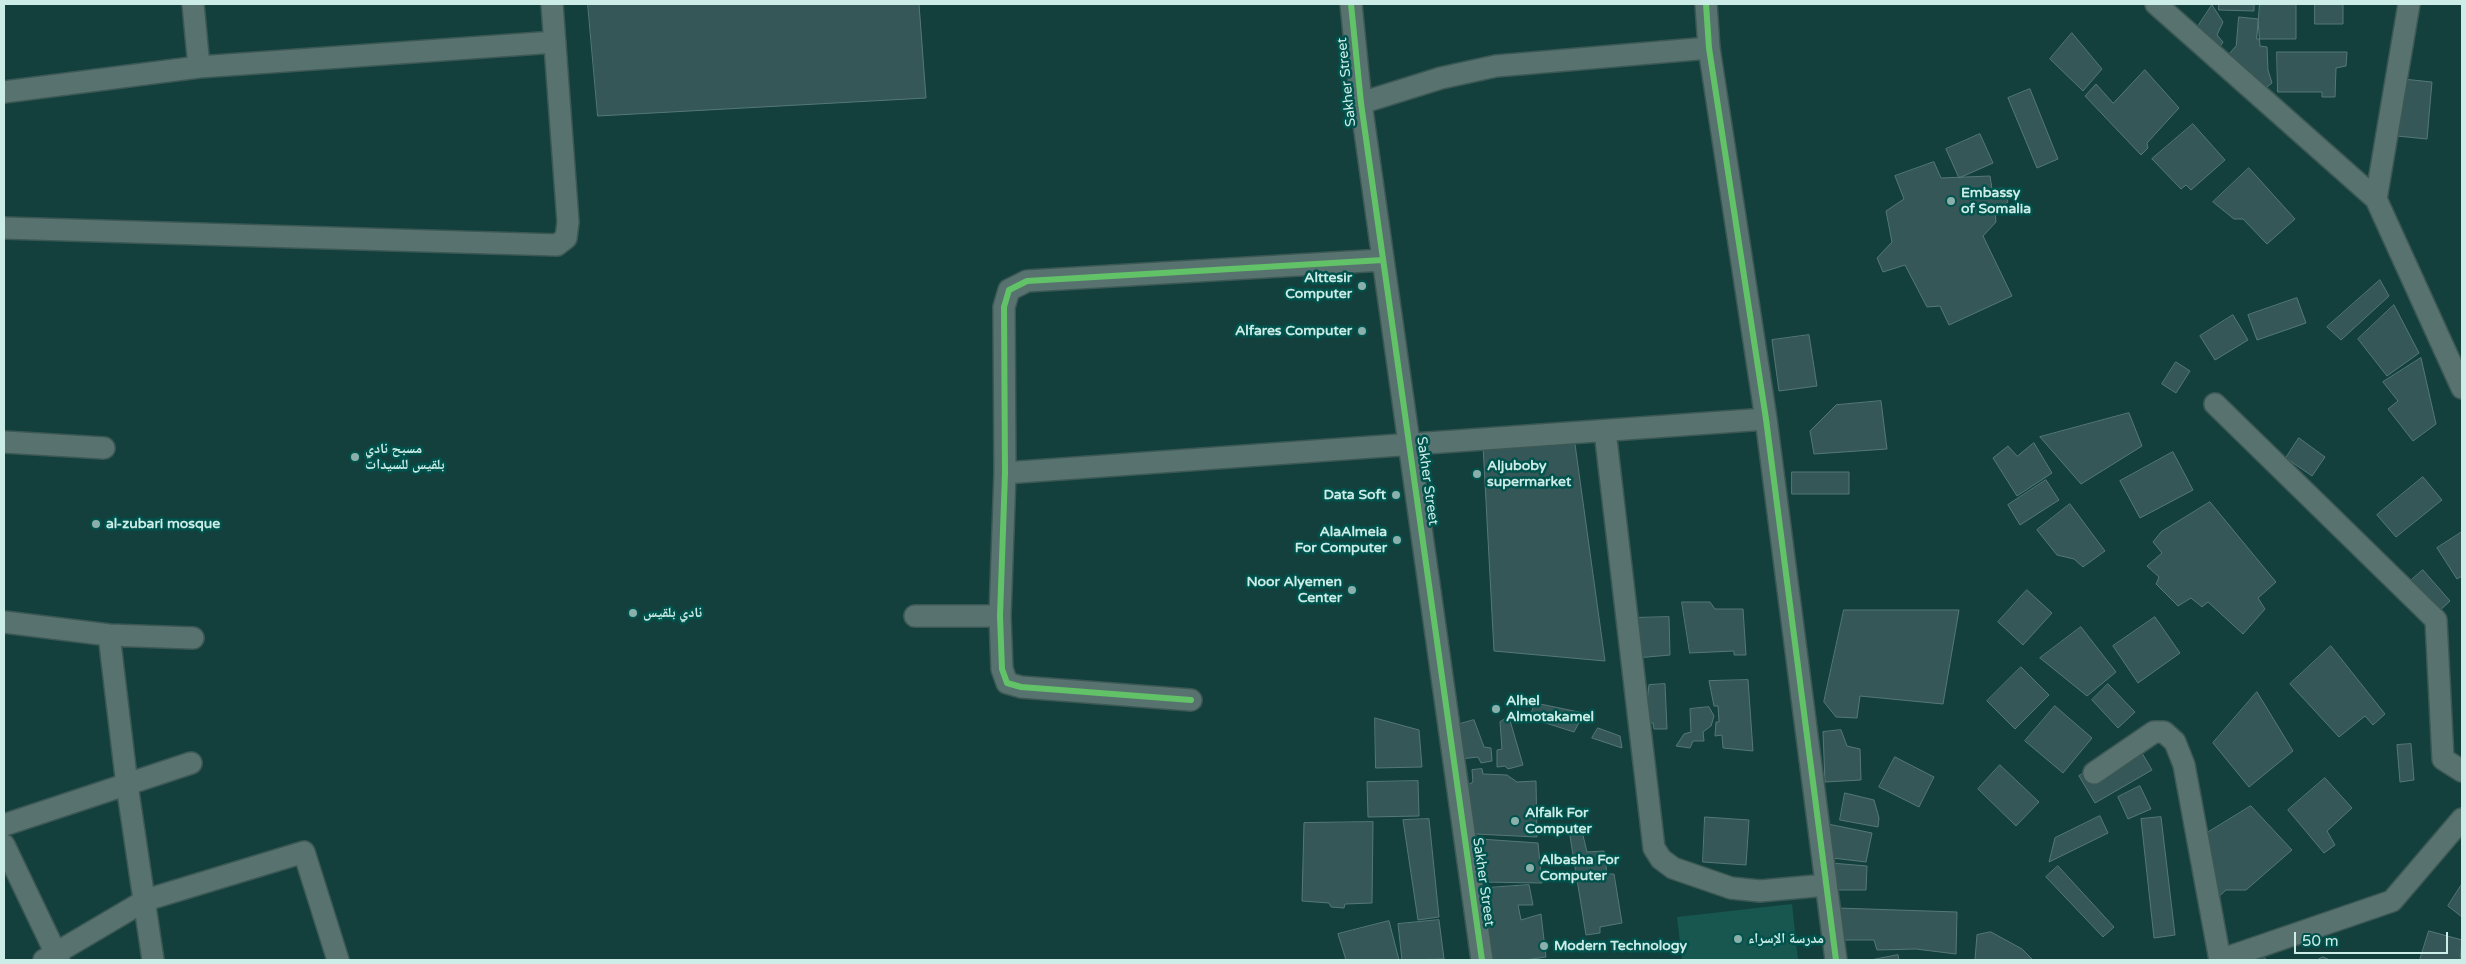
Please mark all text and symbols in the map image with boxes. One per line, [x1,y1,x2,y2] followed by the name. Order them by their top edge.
[1334,37,1360,127] street label: Sakher Street
[1961,185,2031,218] place label: Embassy of Somalia
[1945,195,1957,207] marker: Embassy of Somalia
[1285,270,1352,302] place label: Alttesir Computer
[1356,280,1368,292] marker: Alttesir Computer
[1235,323,1352,339] place label: Alfares Computer
[1356,325,1368,337] marker: Alfares Computer
[1412,435,1442,527] street label: Sakher Street
[365,441,445,474] place label: مسبح نادي بلقيس للسيدات
[349,451,361,463] marker: مسبح نادي بلقيس للسيدات
[1487,458,1571,491] place label: Aljuboby supermarket
[1471,468,1483,480] marker: Aljuboby supermarket
[1323,487,1386,503] place label: Data Soft
[1390,489,1402,501] marker: Data Soft
[106,516,220,532] place label: al-zubari mosque
[90,518,102,530] marker: al-zubari mosque
[1295,524,1387,556] place label: AlaAlmeia For Computer
[1391,534,1403,546] marker: AlaAlmeia For Computer
[1246,574,1342,606] place label: Noor Alyemen Center
[1346,584,1358,596] marker: Noor Alyemen Center
[643,605,702,621] place label: نادي بلقيس
[627,607,639,619] marker: نادي بلقيس
[1506,693,1594,726] place label: Alhel Almotakamel
[1490,703,1502,715] marker: Alhel Almotakamel
[1525,805,1592,838] place label: Alfalk For Computer
[1509,815,1521,827] marker: Alfalk For Computer
[1468,836,1498,928] street label: Sakher Street
[1540,852,1619,884] place label: Albasha For Computer
[1524,862,1536,874] marker: Albasha For Computer
[2296,922,2450,954] scale bar
[1748,931,1824,947] place label: مدرسة الإسراء
[2302,932,2339,950] text: 50 m
[1732,933,1744,945] marker: مدرسة الإسراء
[1554,938,1687,954] place label: Modern Technology
[1538,940,1550,952] marker: Modern Technology

